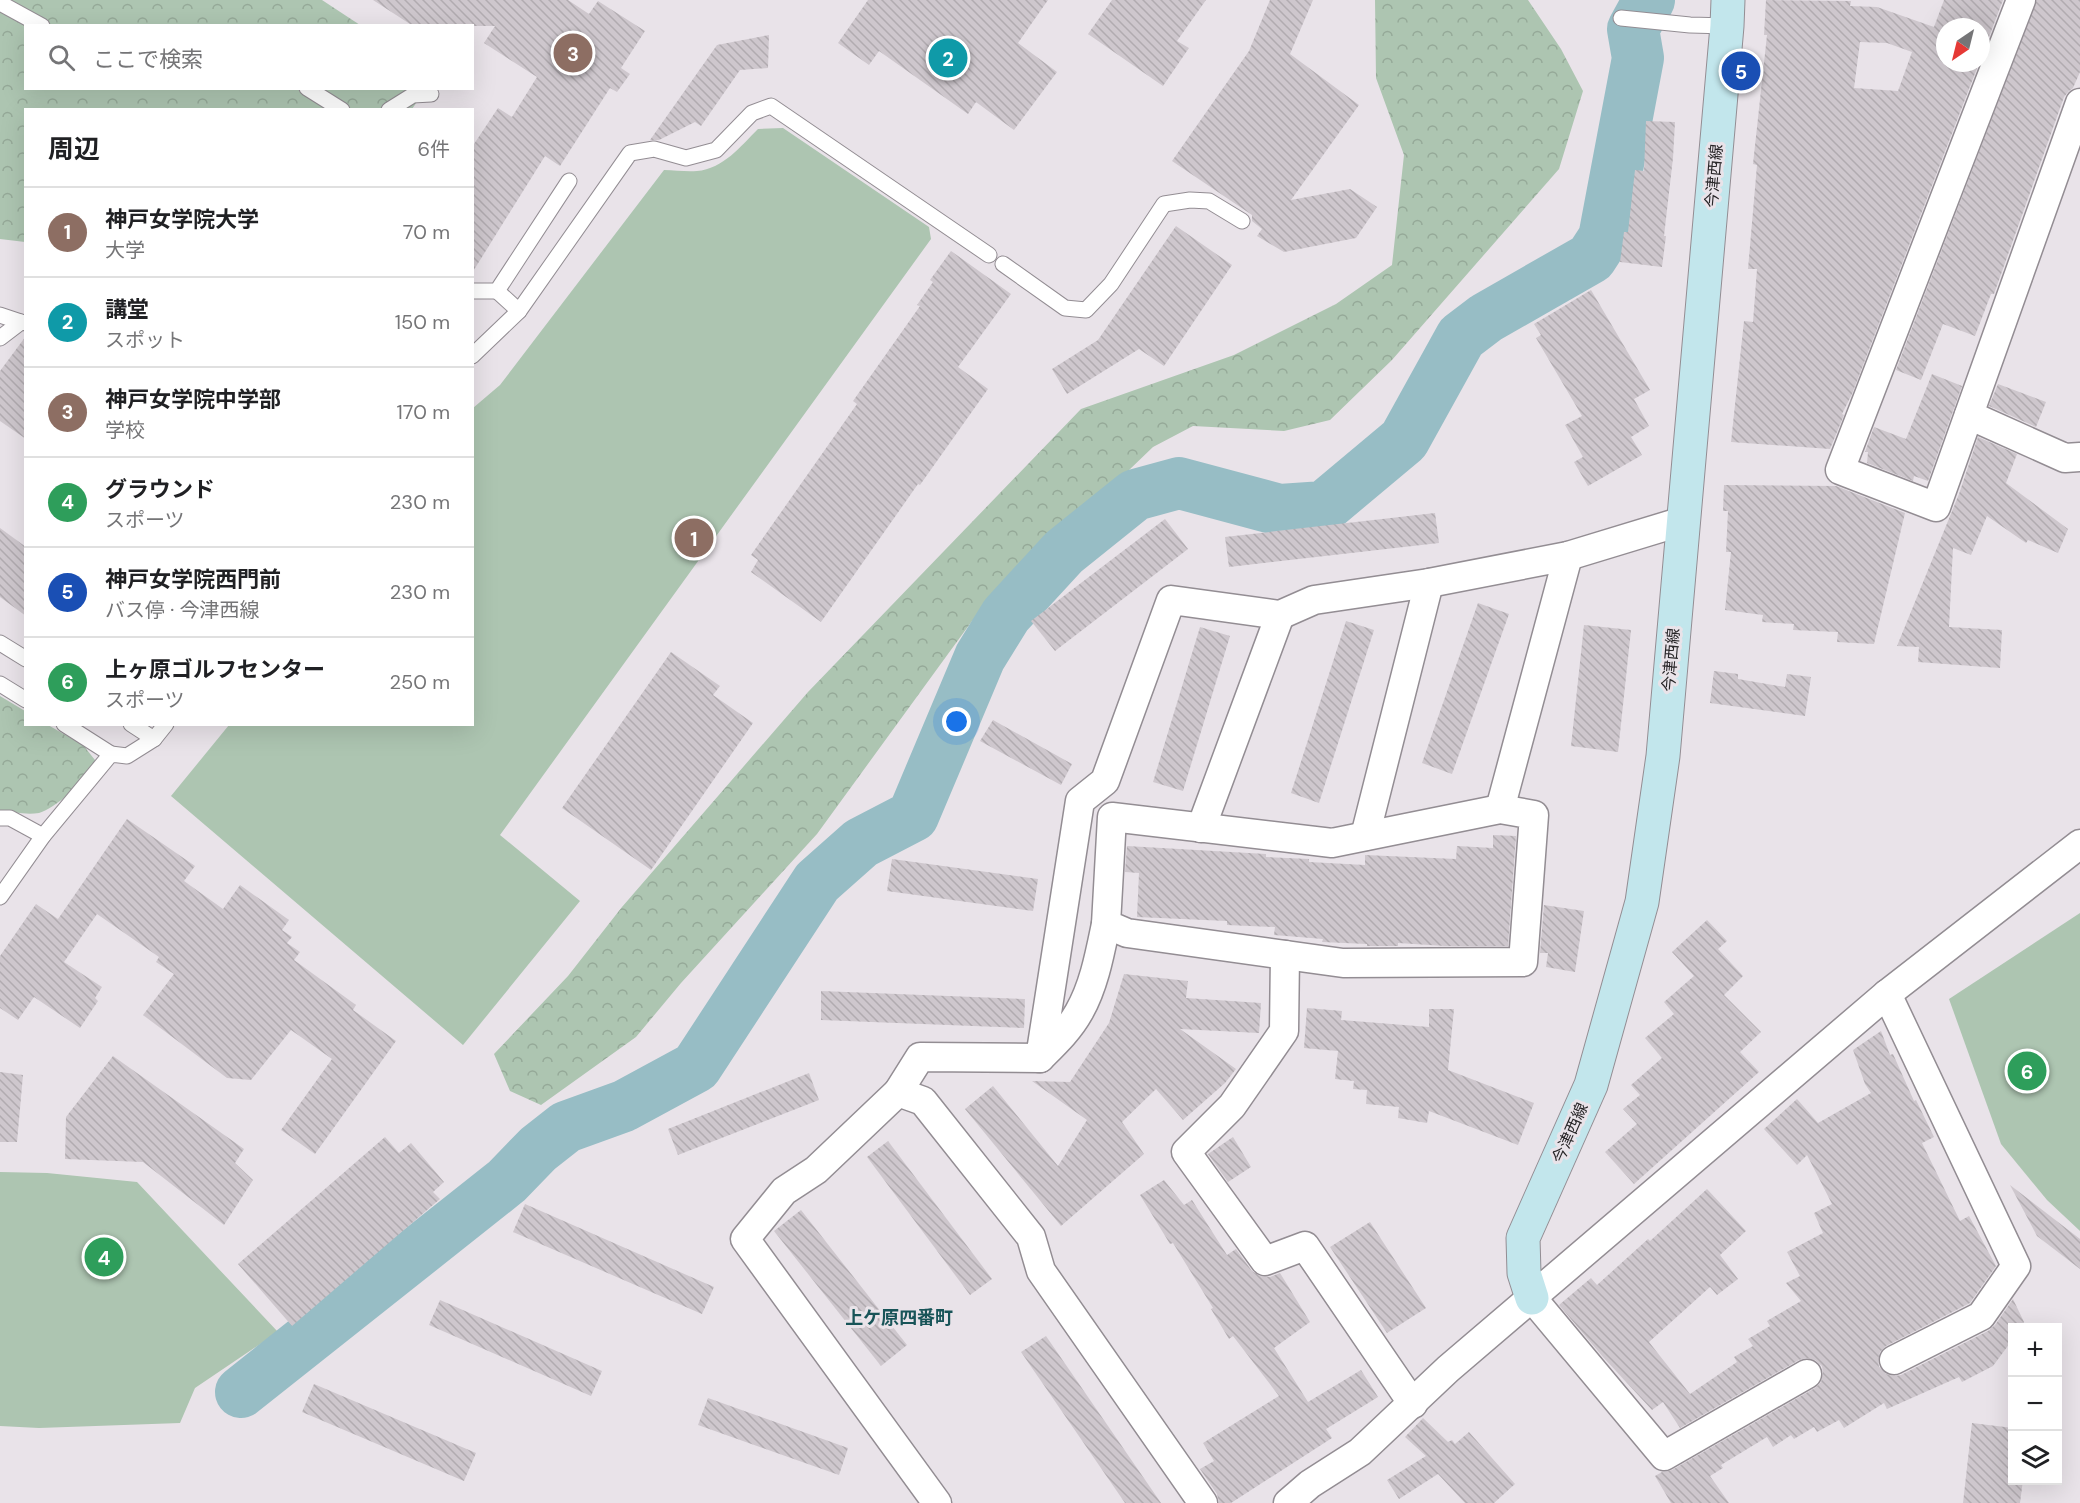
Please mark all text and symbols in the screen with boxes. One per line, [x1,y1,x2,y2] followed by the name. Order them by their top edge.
[1936,18,1990,72] north arrow
[24,24,474,90] search box
[554,31,592,76] pin: 3
[928,36,968,80] pin: 2
[45,41,78,74] icon: search
[93,45,203,74] text: ここで検索
[1722,48,1760,94] pin: 5
[48,132,100,166] text: 周辺
[417,136,450,162] text: 6件
[1701,143,1727,209] street label: 今津西線
[105,205,259,234] text: 神戸女学院大学
[64,219,71,245] text: 1
[403,219,450,245] text: 70 m
[105,237,145,263] text: 大学
[105,295,149,324] text: 講堂
[62,309,73,335] text: 2
[395,309,450,335] text: 150 m
[105,327,185,353] text: スポット
[105,385,281,414] text: 神戸女学院中学部
[61,399,74,425] text: 3
[397,399,450,425] text: 170 m
[105,417,145,443] text: 学校
[105,475,215,504] text: グラウンド
[61,489,74,515] text: 4
[390,489,450,515] text: 230 m
[105,507,185,533] text: スポーツ
[674,516,714,560] pin: 1
[105,565,281,594] text: 神戸女学院西門前
[61,579,74,605] text: 5
[390,579,450,605] text: 230 m
[105,597,260,623] text: バス停 · 今津西線
[1658,627,1684,693] street label: 今津西線
[105,655,325,684] text: 上ヶ原ゴルフセンター
[61,669,74,695] text: 6
[389,669,450,695] text: 250 m
[105,687,185,713] text: スポーツ
[942,707,971,736] your location
[2008,1048,2046,1094] pin: 6
[1547,1099,1593,1167] street label: 今津西線
[84,1234,124,1280] pin: 4
[845,1306,953,1330] district label: 上ケ原四番町
[2008,1323,2062,1485] map controls
[2008,1323,2062,1377] button: +
[2008,1377,2062,1431] button: −
[2008,1431,2062,1485] button: layers

